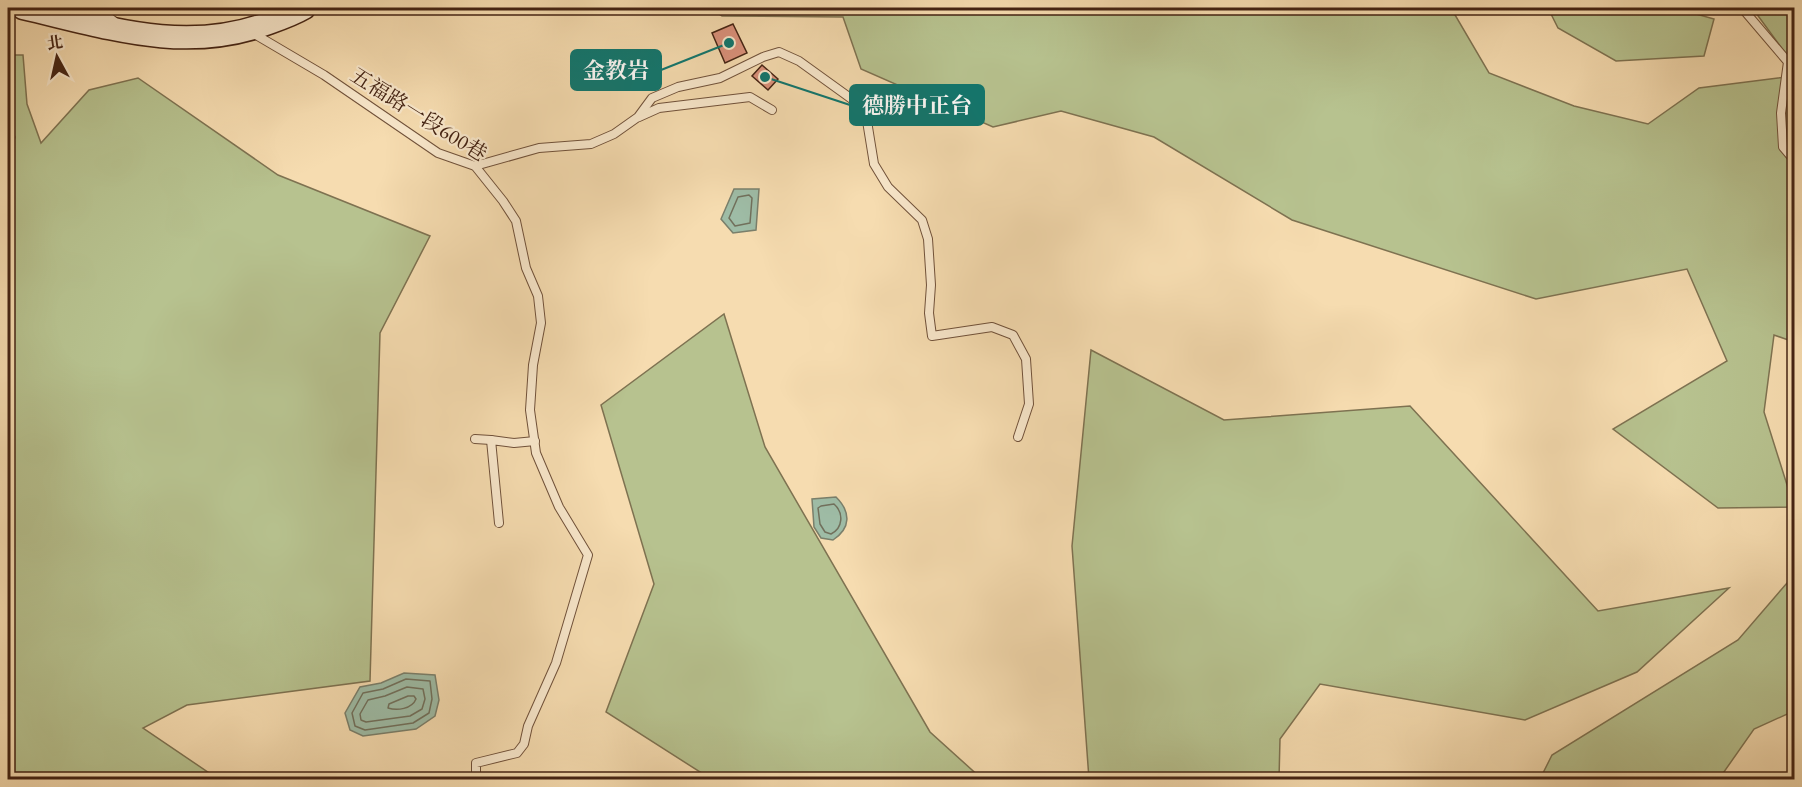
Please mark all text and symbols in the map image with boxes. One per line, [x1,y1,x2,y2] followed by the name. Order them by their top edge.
[27,27,87,87] north arrow
[46,31,64,54] text: 北
[571,50,661,90] callout: 金教岩
[583,56,649,85] text: 金教岩
[346,61,492,167] street label: 五福路一段600巷
[850,85,984,125] callout: 德勝中正台
[862,91,972,120] text: 德勝中正台

